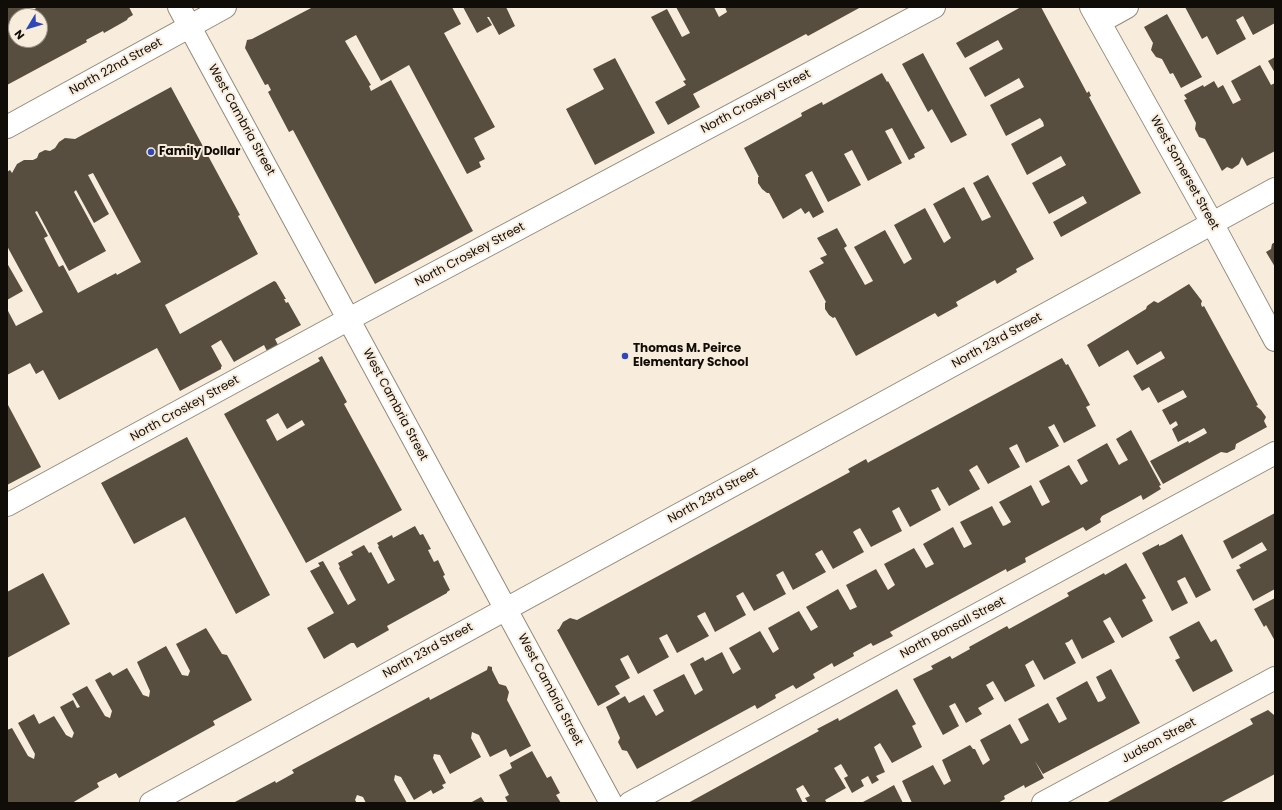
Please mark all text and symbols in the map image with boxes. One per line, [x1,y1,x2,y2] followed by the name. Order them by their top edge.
[8,8,48,48] north arrow
[10,27,28,43] text: N
[67,36,165,98] street label: North 22nd Street
[204,62,278,178] street label: West Cambria Street
[699,67,813,137] street label: North Croskey Street
[1147,113,1221,233] street label: West Somerset Street
[159,145,240,159] place label: Family Dollar
[146,147,156,157] marker: Family Dollar
[413,220,527,290] street label: North Croskey Street
[949,310,1045,372] street label: North 23rd Street
[633,342,748,370] place label: Thomas M. Peirce Elementary School
[359,347,431,463] street label: West Cambria Street
[620,351,630,361] marker: Thomas M. Peirce Elementary School
[128,373,242,445] street label: North Croskey Street
[665,465,761,527] street label: North 23rd Street
[898,594,1008,662] street label: North Bonsall Street
[380,620,476,682] street label: North 23rd Street
[514,632,586,748] street label: West Cambria Street
[1119,715,1199,767] street label: Judson Street

